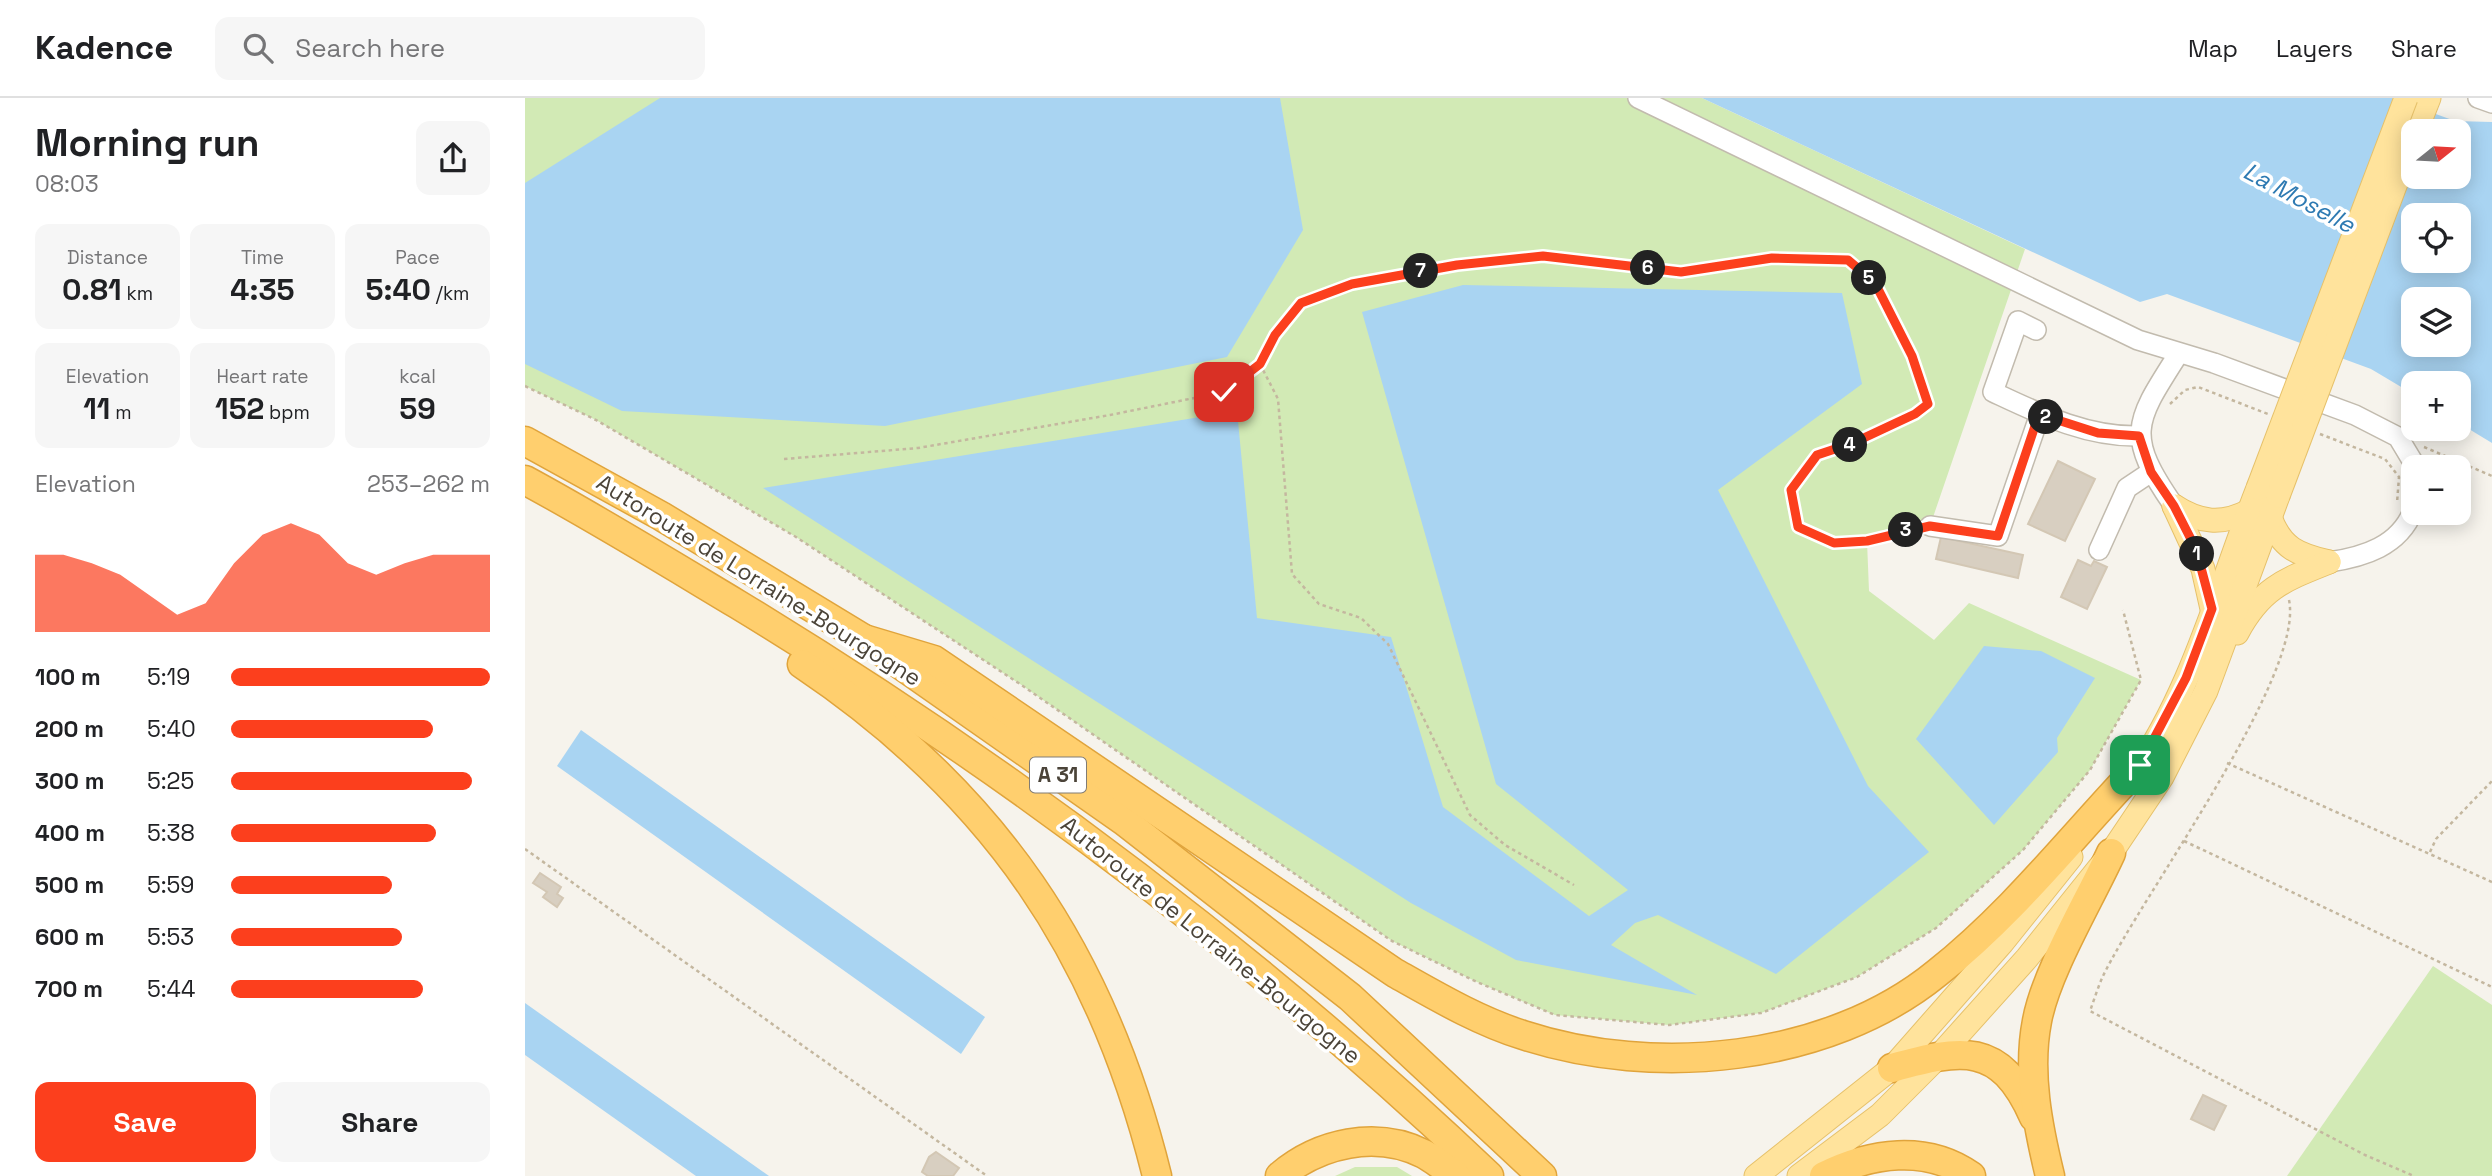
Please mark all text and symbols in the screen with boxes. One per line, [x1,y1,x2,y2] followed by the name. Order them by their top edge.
[215,17,705,80] search box
[35,27,173,69] text: Kadence
[239,29,277,67] icon: search
[295,31,445,65] text: Search here
[2188,33,2238,64] text: Map
[2276,33,2353,64] text: Layers
[2391,33,2457,64] text: Share
[35,119,260,167] text: Morning run
[2401,119,2471,189] north arrow
[2401,119,2471,525] map controls
[416,121,490,195] button: share
[2238,155,2361,240] water label: La Moselle
[35,169,99,199] text: 08:03
[2401,203,2471,273] button: locate
[67,245,148,270] text: Distance
[241,245,284,270] text: Time
[395,245,440,270] text: Pace
[1631,250,1665,286] pin: 6
[1403,254,1439,288] pin: 7
[1642,255,1653,280] text: 6
[1415,258,1426,283] text: 7
[1851,260,1887,296] pin: 5
[1863,265,1874,290] text: 5
[62,270,122,309] text: 0.81
[230,270,295,309] text: 4:35
[366,270,431,309] text: 5:40
[122,281,153,306] text: km
[431,281,469,306] text: /km
[2401,287,2471,357] button: layers
[1194,362,1254,422] pin
[66,364,149,389] text: Elevation
[216,364,309,389] text: Heart rate
[399,364,436,389] text: kcal
[2401,371,2471,441] button: +
[1205,373,1243,411] icon: check
[83,389,110,428] text: 11
[215,389,264,428] text: 152
[399,389,436,428] text: 59
[110,400,132,425] text: m
[264,400,310,425] text: bpm
[2029,400,2063,434] pin: 2
[2040,404,2051,429] text: 2
[1833,428,1867,462] pin: 4
[1843,432,1856,457] text: 4
[2401,455,2471,525] button: −
[591,467,927,693] street label: Autoroute de Lorraine-Bourgogne
[35,469,136,499] text: Elevation
[367,469,490,499] text: 253–262 m
[1889,512,1923,548] pin: 3
[1900,517,1911,542] text: 3
[2179,536,2215,572] pin: 1
[2192,541,2201,566] text: 1
[35,662,101,692] text: 100 m
[147,662,190,692] text: 5:19
[35,714,104,744] text: 200 m
[147,714,196,744] text: 5:40
[2110,735,2170,795] pin
[2121,746,2159,784] icon: arrive
[1030,758,1086,792] road number: A 31
[35,766,104,796] text: 300 m
[147,766,194,796] text: 5:25
[1055,810,1367,1070] street label: Autoroute de Lorraine-Bourgogne
[35,818,105,848] text: 400 m
[147,818,195,848] text: 5:38
[35,870,104,900] text: 500 m
[147,870,194,900] text: 5:59
[35,922,105,952] text: 600 m
[147,922,194,952] text: 5:53
[35,974,103,1004] text: 700 m
[147,974,195,1004] text: 5:44
[35,1082,256,1162] button: Save
[270,1082,490,1162] button: Share

